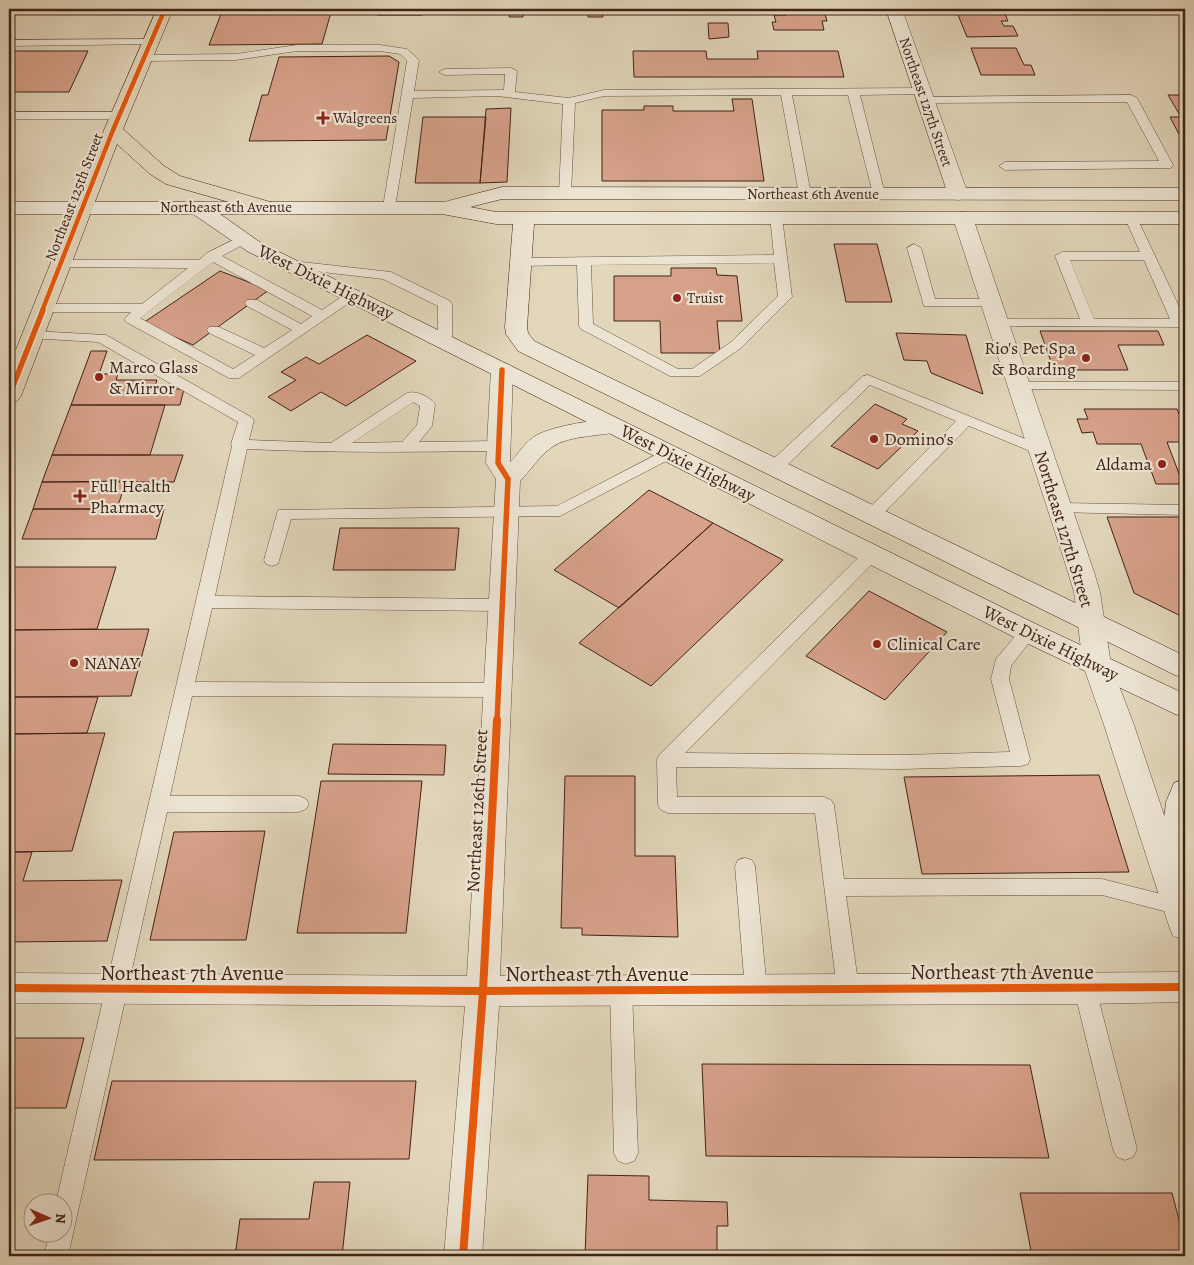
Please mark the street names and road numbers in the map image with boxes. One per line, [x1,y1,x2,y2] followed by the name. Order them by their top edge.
[894,35,958,169] street label: Northeast 127th Street
[40,130,108,264] street label: Northeast 125th Street
[747,184,879,204] street label: Northeast 6th Avenue
[160,197,292,217] street label: Northeast 6th Avenue
[253,238,399,326] street label: West Dixie Highway
[616,418,760,508] street label: West Dixie Highway
[1029,448,1099,610] street label: Northeast 127th Street
[978,599,1124,687] street label: West Dixie Highway
[461,729,493,893] street label: Northeast 126th Street
[910,958,1094,986] street label: Northeast 7th Avenue
[100,959,284,987] street label: Northeast 7th Avenue
[505,960,689,988] street label: Northeast 7th Avenue

